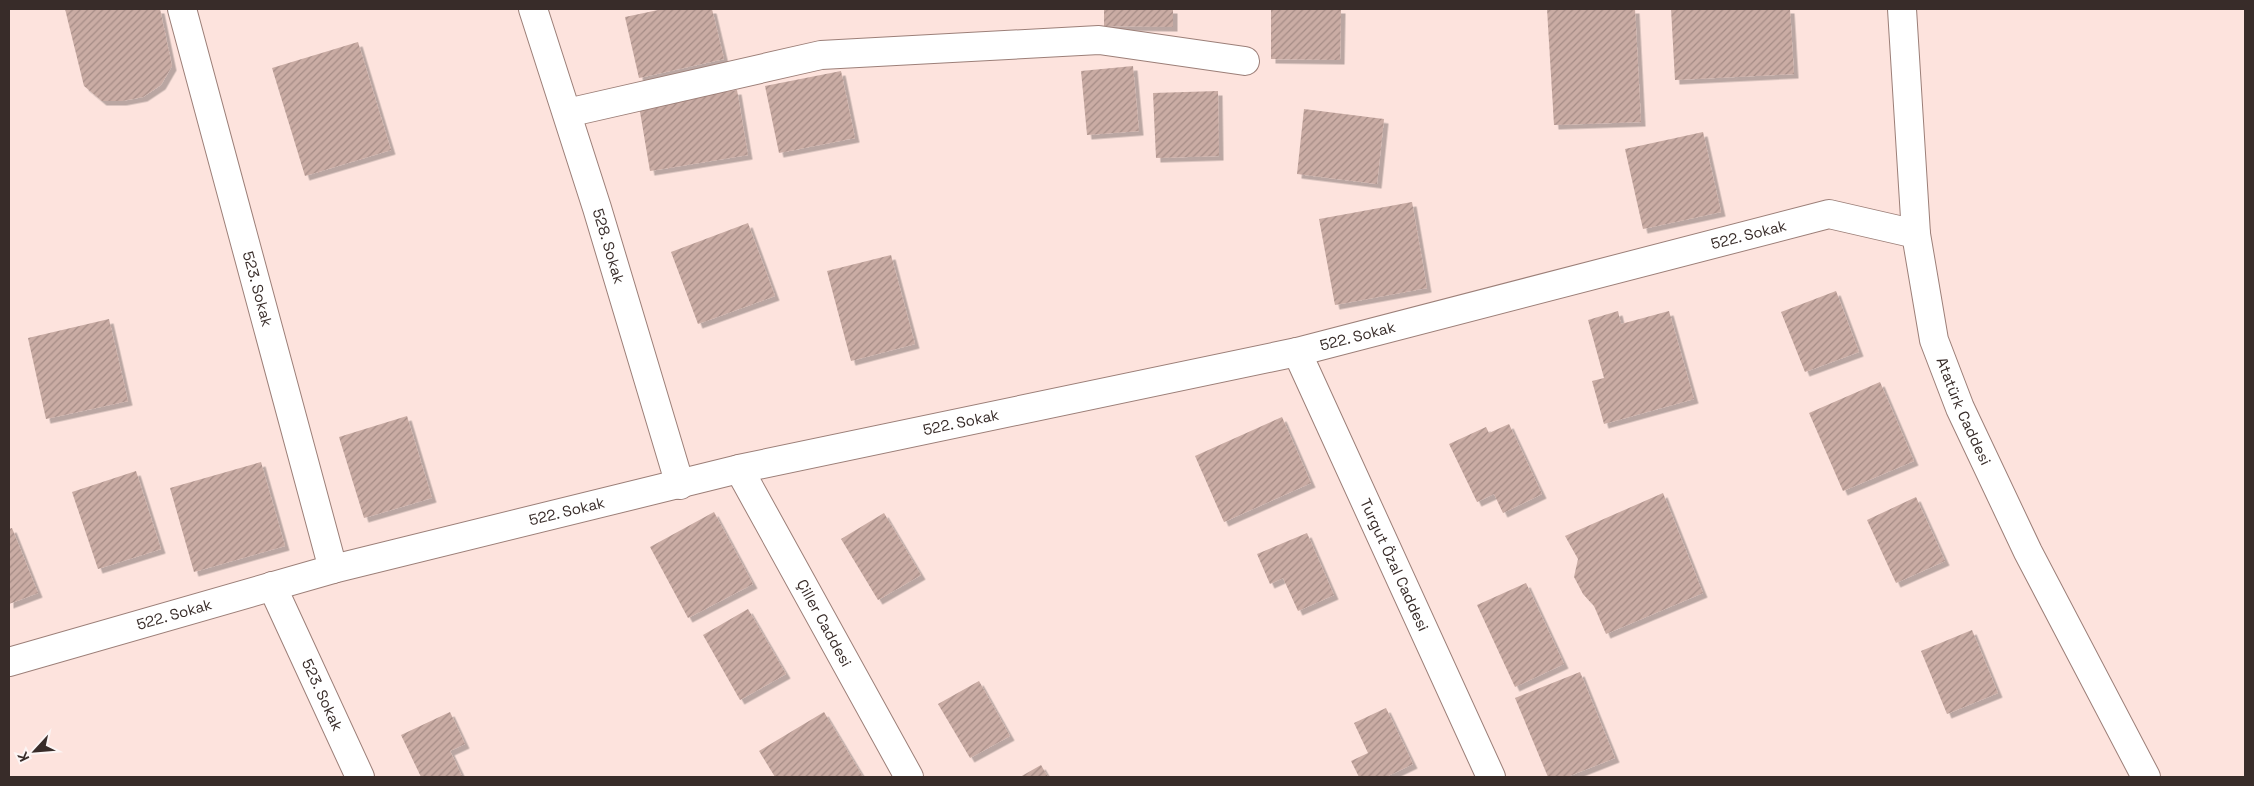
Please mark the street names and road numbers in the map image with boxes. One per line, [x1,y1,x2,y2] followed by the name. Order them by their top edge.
[589,206,629,286] street label: 528. Sokak
[1709,215,1788,253] street label: 522. Sokak
[239,249,277,329] street label: 523. Sokak
[1318,317,1397,355] street label: 522. Sokak
[1932,354,1996,468] street label: Atatürk Caddesi
[921,405,1001,439] street label: 522. Sokak
[527,492,607,529] street label: 522. Sokak
[1356,495,1433,634] street label: Turgut Özal Caddesi
[793,576,856,670] street label: Çiller Caddesi
[134,594,214,634] street label: 522. Sokak
[298,656,347,734] street label: 523. Sokak

